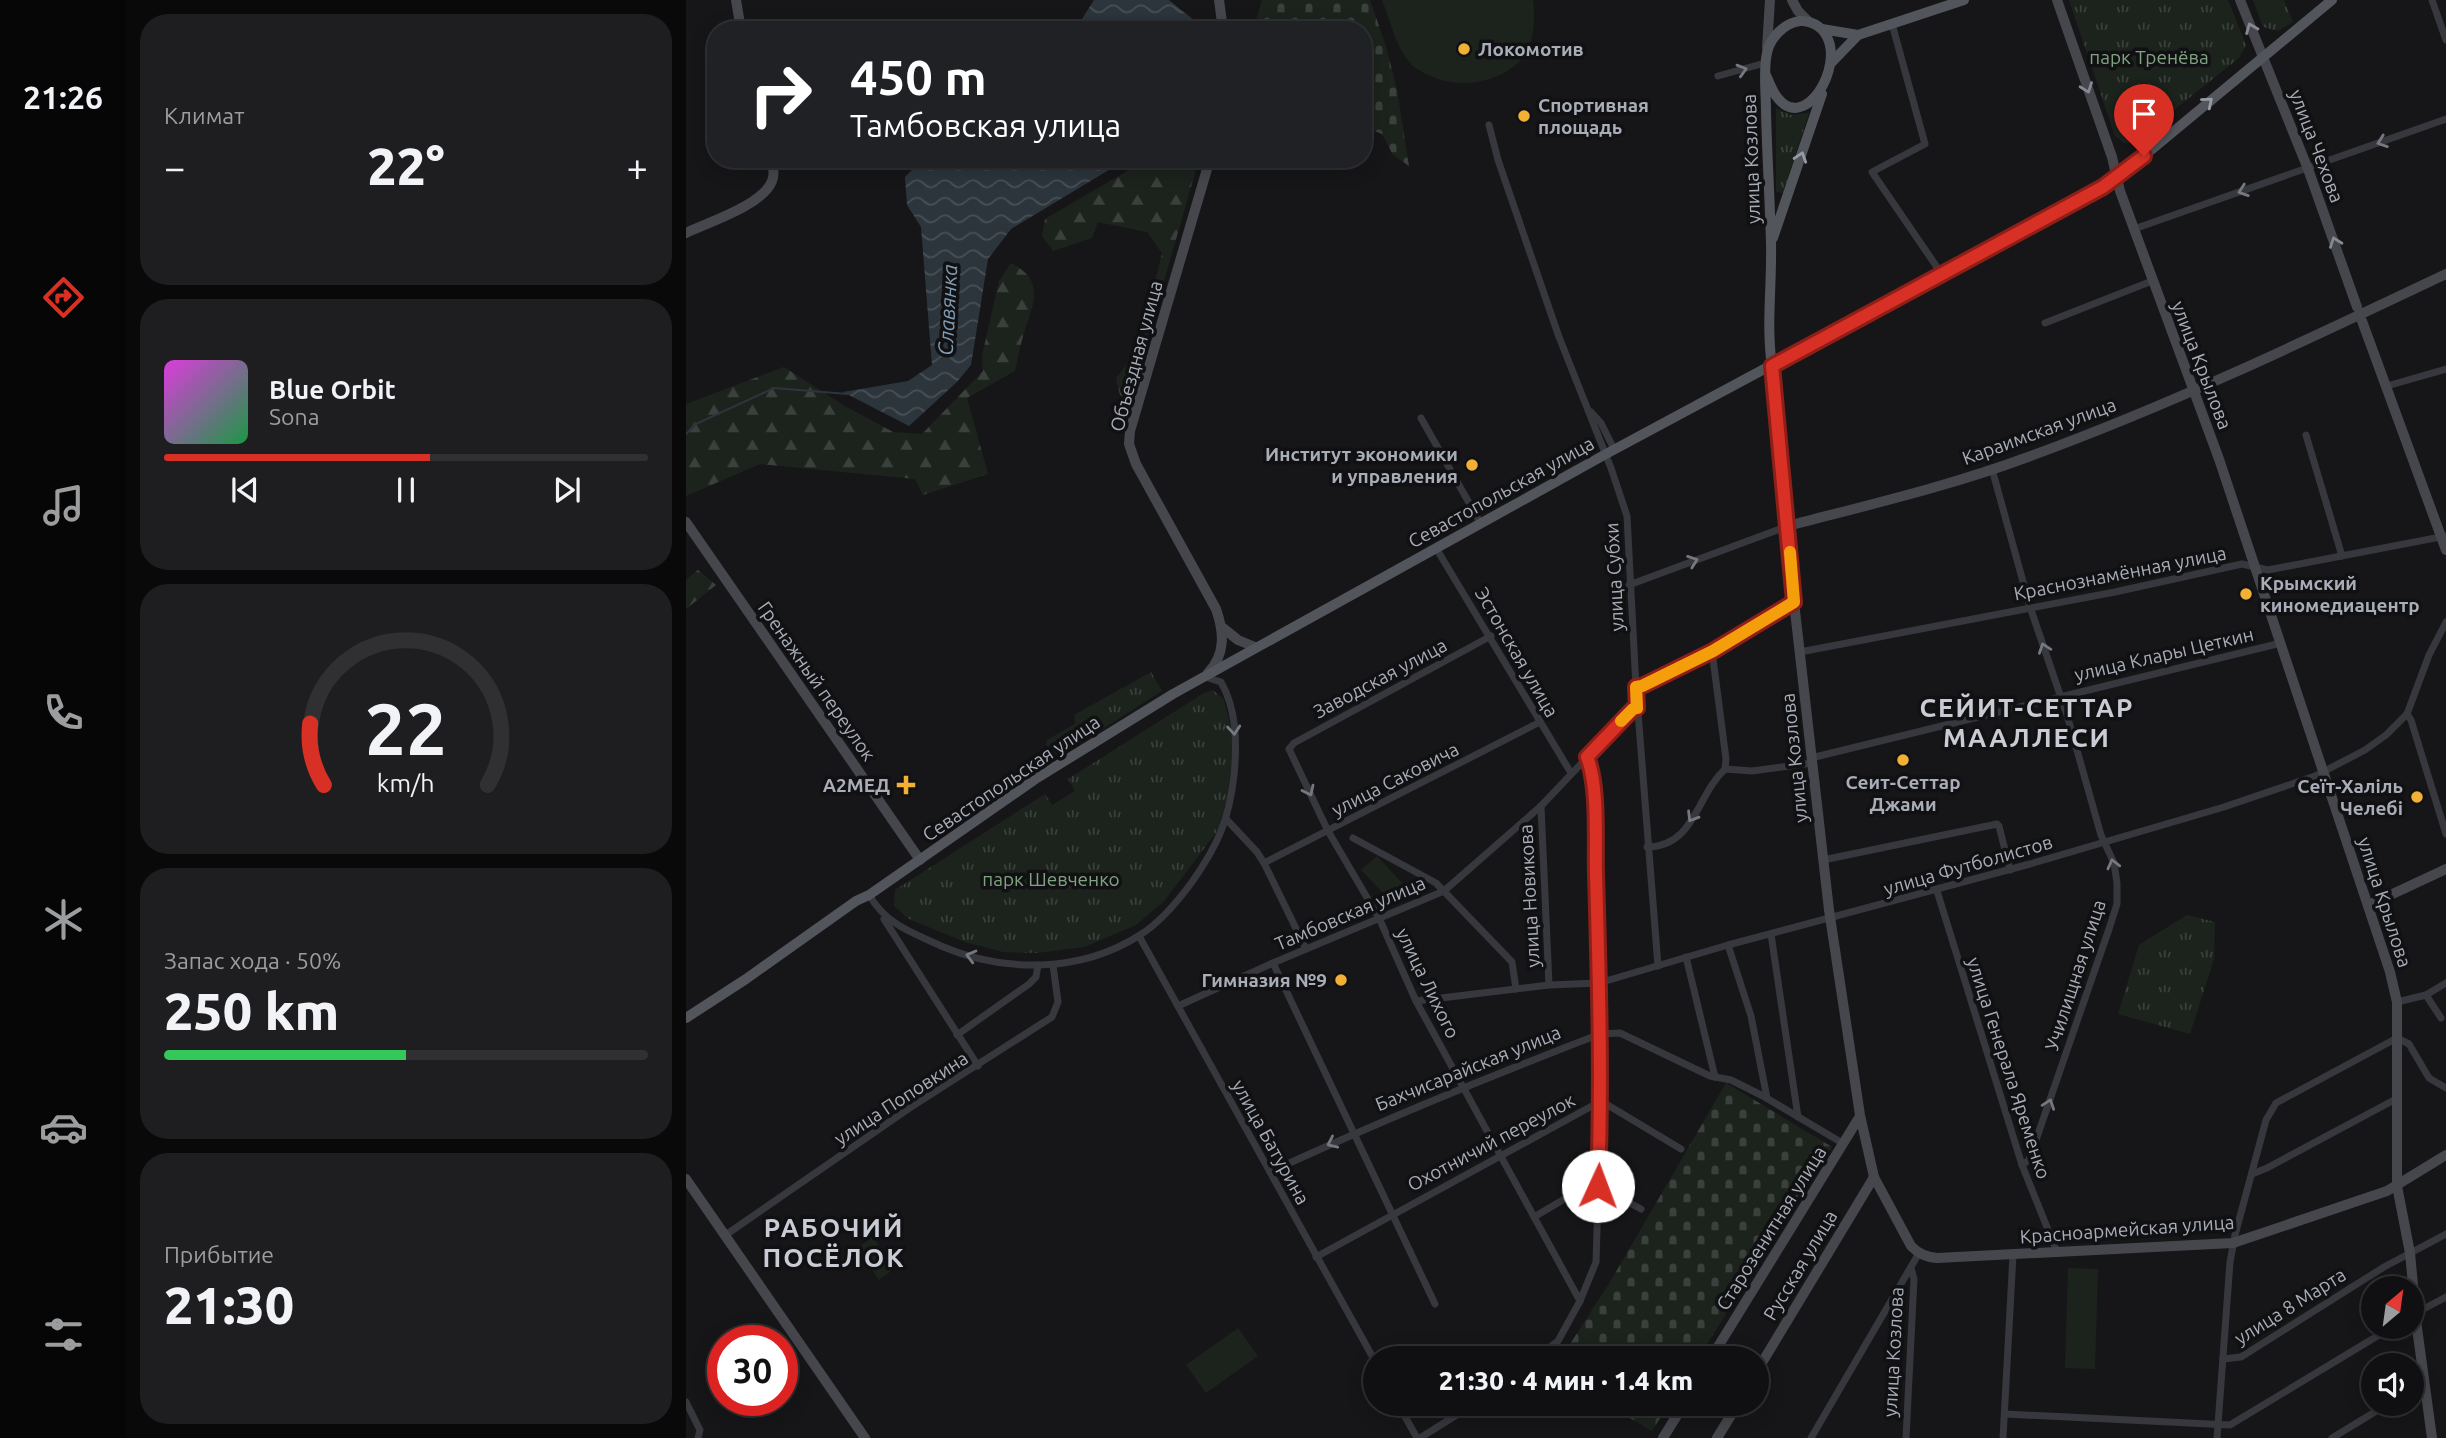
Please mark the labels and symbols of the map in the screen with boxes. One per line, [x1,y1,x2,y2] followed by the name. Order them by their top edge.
[2246,22,2260,34] one-way arrow
[1478,38,1584,60] place label: Локомотив
[1456,41,1472,57] marker: Локомотив
[2089,46,2209,68] park label: парк Тренёва
[1736,64,1748,78] one-way arrow
[2079,81,2093,93] one-way arrow
[2114,84,2174,156] pin
[2285,86,2349,206] street label: улица Чехова
[1538,94,1649,138] place label: Спортивная площадь
[1738,94,1764,224] street label: улица Козлова
[2200,97,2213,110] one-way arrow
[1516,108,1532,124] marker: Спортивная площадь
[2376,134,2388,148] one-way arrow
[1793,151,1808,163] one-way arrow
[2238,183,2250,197] one-way arrow
[2329,237,2343,249] one-way arrow
[933,264,961,356] water label: Славянка
[1105,278,1167,434] street label: Объездная улица
[2167,298,2237,432] street label: улица Крылова
[1959,393,2119,469] street label: Караимская улица
[1404,432,1598,552] street label: Севастопольская улица
[1265,443,1458,487] place label: Институт экономики и управления
[1464,457,1480,473] marker: Институт экономики и управления
[1600,522,1628,632] street label: улица Субхи
[2012,542,2228,604] street label: Краснознамённая улица
[1687,556,1699,570] one-way arrow
[2260,572,2420,616] place label: Крымский киномедиацентр
[1471,583,1563,721] street label: Эстонская улица
[2238,586,2254,602] marker: Крымский киномедиацентр
[754,597,880,765] street label: Гренажный переулок
[2072,623,2256,685] street label: улица Клары Цеткин
[1309,634,1451,722] street label: Заводская улица
[2038,642,2052,654] one-way arrow
[1776,692,1812,824] street label: улица Козлова
[1919,693,2135,752] district label: СЕЙИТ-СЕТТАР МААЛЛЕСИ
[918,710,1104,846] street label: Севастопольская улица
[1226,725,1241,736] one-way arrow
[1328,737,1462,821] street label: улица Саковича
[1895,752,1911,768] marker: Сеит-Сеттар Джами
[1845,771,1961,815] place label: Сеит-Сеттар Джами
[823,774,890,796] place label: А2МЕД
[896,775,916,795] marker: А2МЕД
[2297,775,2403,819] place label: Сеїт-Халіль Челебі
[1300,784,1314,796] one-way arrow
[2409,789,2425,805] marker: Сеїт-Халіль Челебі
[1688,810,1701,823] one-way arrow
[1514,824,1544,968] street label: улица Новикова
[1881,830,2055,900] street label: улица Футболистов
[2354,834,2416,970] street label: улица Крылова
[2107,858,2121,870] one-way arrow
[982,868,1120,890] park label: парк Шевченко
[1272,871,1428,955] street label: Тамбовская улица
[2040,897,2110,1053] street label: Училищная улица
[1392,924,1464,1042] street label: улица Лихого
[965,950,977,964] one-way arrow
[1963,955,2055,1181] street label: улица Генерала Яременко
[1202,969,1327,991] place label: Гимназия №9
[1333,972,1349,988] marker: Гимназия №9
[1372,1021,1564,1115] street label: Бахчисарайская улица
[830,1047,972,1149] street label: улица Поповкина
[1228,1076,1314,1208] street label: улица Батурина
[1403,1088,1579,1196] street label: Охотничий переулок
[2041,1098,2055,1110] one-way arrow
[1327,1135,1339,1149] one-way arrow
[1711,1142,1831,1314] street label: Старозенитная улица
[1561,1149,1635,1223] position arrow
[1759,1206,1841,1324] street label: Русская улица
[2019,1211,2235,1247] street label: Красноармейская улица
[763,1213,905,1272] district label: РАБОЧИЙ ПОСЁЛОК
[2230,1263,2350,1349] street label: улица 8 Марта
[2361,1276,2424,1339] north arrow
[1879,1286,1907,1418] street label: улица Козлова
[707,1325,798,1416] speed limit sign: 30

